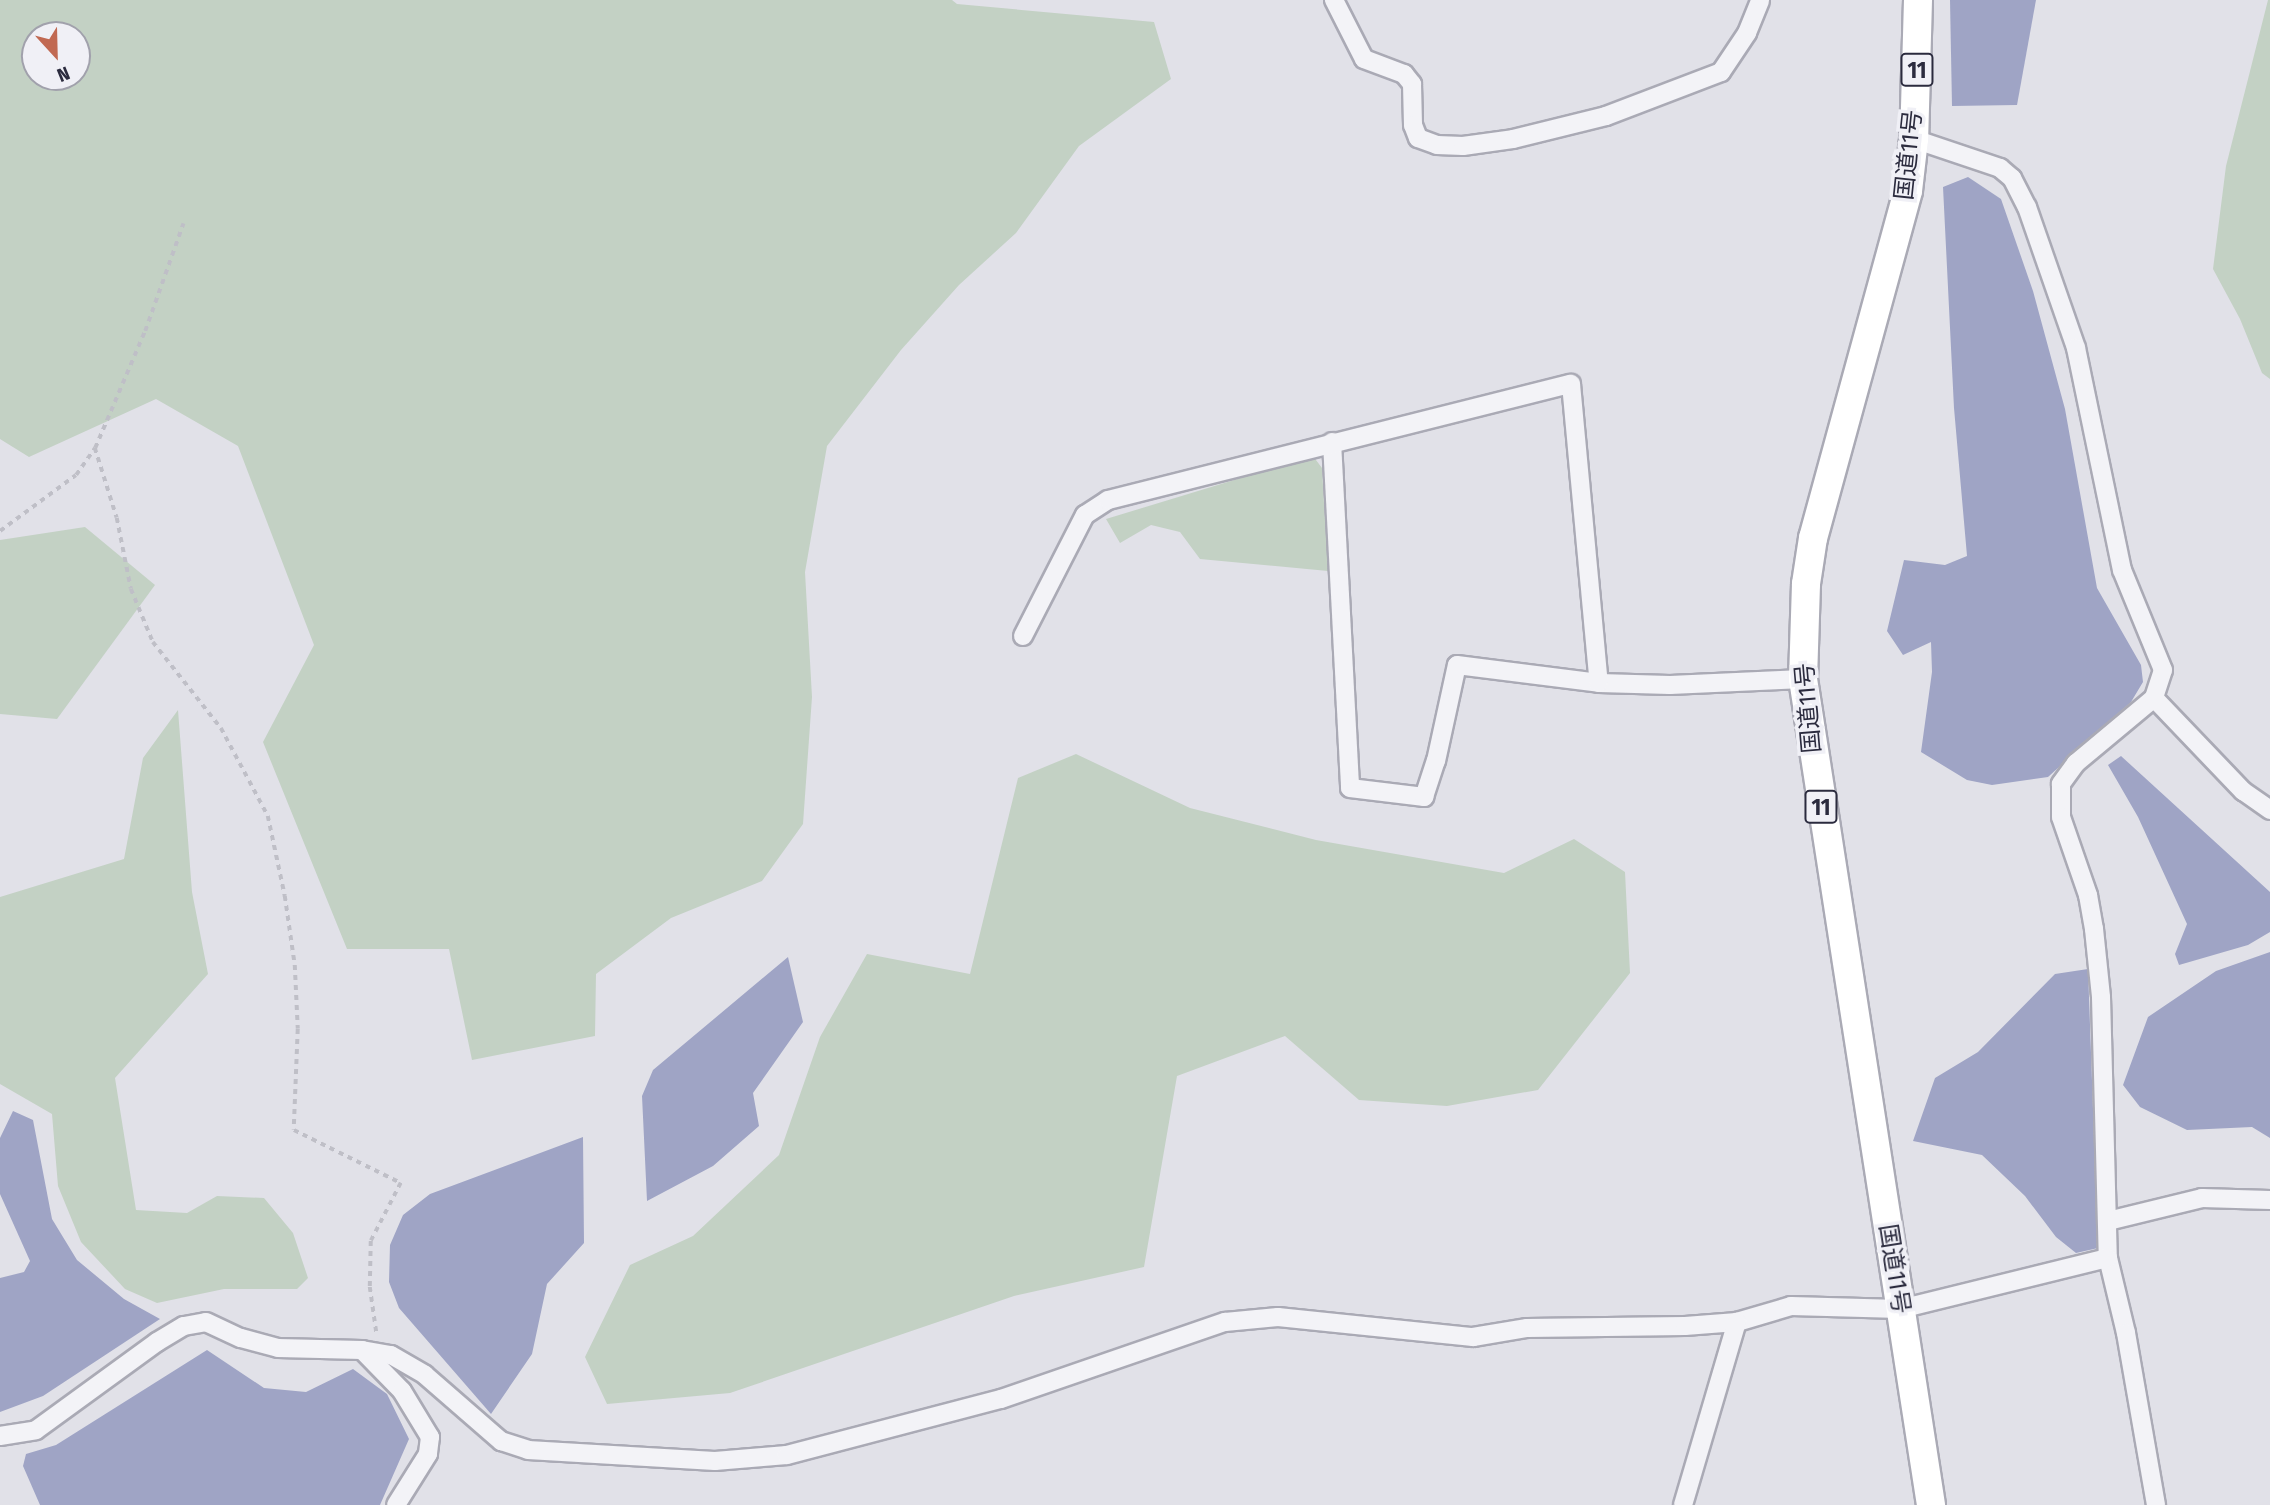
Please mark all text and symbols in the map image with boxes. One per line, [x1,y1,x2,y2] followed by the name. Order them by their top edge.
[21,21,91,91] north arrow
[1899,50,1934,90] road number: 11
[54,61,73,87] text: N
[1890,109,1928,201] street label: 国道11号
[1791,662,1827,754] street label: 国道11号
[1804,788,1839,827] road number: 11
[1873,1222,1915,1316] street label: 国道11号

